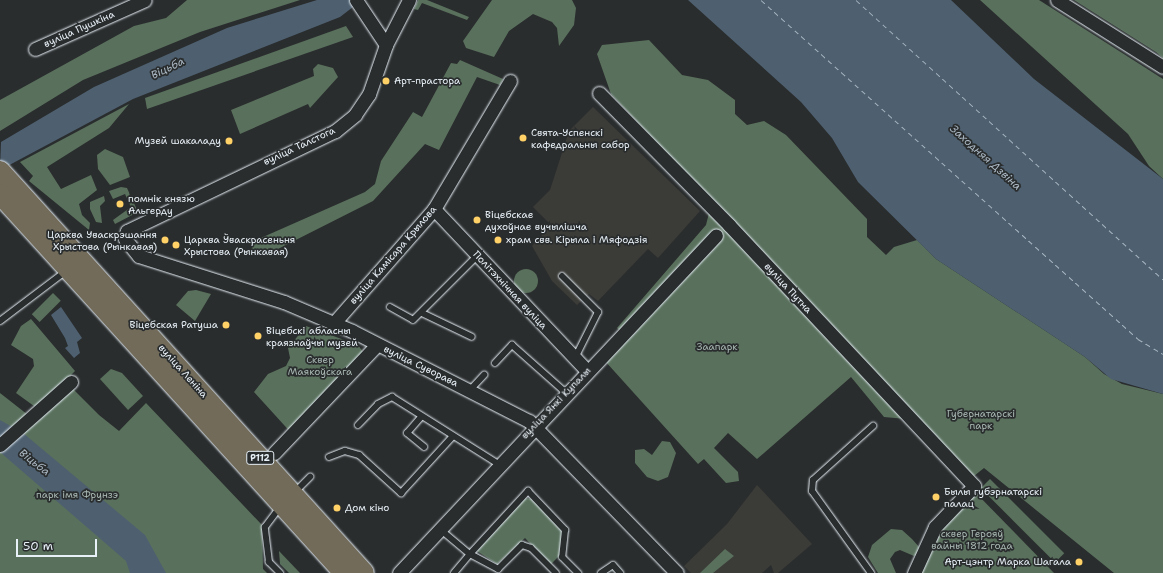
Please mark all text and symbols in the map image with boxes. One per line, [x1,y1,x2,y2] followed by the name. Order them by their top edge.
[42,8,116,50] street label: вуліца Пушкіна
[149,55,187,83] water label: Віцьба
[394,75,460,87] place label: Арт-прастора
[381,76,391,86] marker: Арт-прастора
[947,123,1023,193] water label: Заходняя Дзвіна
[261,124,337,168] street label: вуліца Талстога
[531,126,630,150] place label: Свята-Успенскі кафедральны сабор
[518,133,528,143] marker: Свята-Успенскі кафедральны сабор
[135,135,221,147] place label: Музей шакаладу
[224,136,234,146] marker: Музей шакаладу
[128,192,195,216] place label: помнік князю Альгерду
[115,199,125,209] marker: помнік князю Альгерду
[347,203,439,307] street label: вуліца Камісара Крылова
[485,208,587,232] place label: Віцебскае духоўнае вучылішча
[472,215,482,225] marker: Віцебскае духоўнае вучылішча
[47,228,157,252] place label: Царква Уваскрэшання Хрыстова (Рынкавая)
[184,233,295,256] place label: Царква Ўваскрасеньня Хрыстова (Рынкавая)
[506,234,647,246] place label: храм свв. Кірыла і Мяфодзія
[160,235,170,245] marker: Царква Уваскрэшання Хрыстова (Рынкавая)
[493,235,503,245] marker: храм свв. Кірыла і Мяфодзія
[171,240,181,250] marker: Царква Ўваскрасеньня Хрыстова (Рынкавая)
[471,248,549,332] street label: Політэхнічная вуліца
[762,260,814,316] street label: вуліца Путна
[129,319,218,331] place label: Віцебская Ратуша
[221,320,231,330] marker: Віцебская Ратуша
[266,324,358,348] place label: Віцебскі абласны краязнаўчы музей
[253,331,263,341] marker: Віцебскі абласны краязнаўчы музей
[696,341,738,353] park label: Заапарк
[156,342,210,400] street label: вуліца Леніна
[382,343,460,389] street label: вуліца Суворава
[288,353,352,376] park label: Сквер Маякоўскага
[519,365,593,441] street label: вуліца Янкі Купалы
[947,407,1015,430] park label: Губернатарскі парк
[16,447,52,479] water label: Віцьба
[246,451,274,465] road number: Р112
[944,485,1042,508] place label: Былы губэрнатарскі палац
[36,489,118,501] park label: парк імя Фрунзэ
[931,492,941,502] marker: Былы губэрнатарскі палац
[345,502,389,514] place label: Дом кіно
[332,503,342,513] marker: Дом кіно
[931,527,1013,550] park label: сквер Герояў вайны 1812 года
[18,531,99,557] scale bar
[23,538,53,554] text: 50 m
[944,556,1071,568] place label: Арт-цэнтр Марка Шагала
[1074,557,1084,567] marker: Арт-цэнтр Марка Шагала

